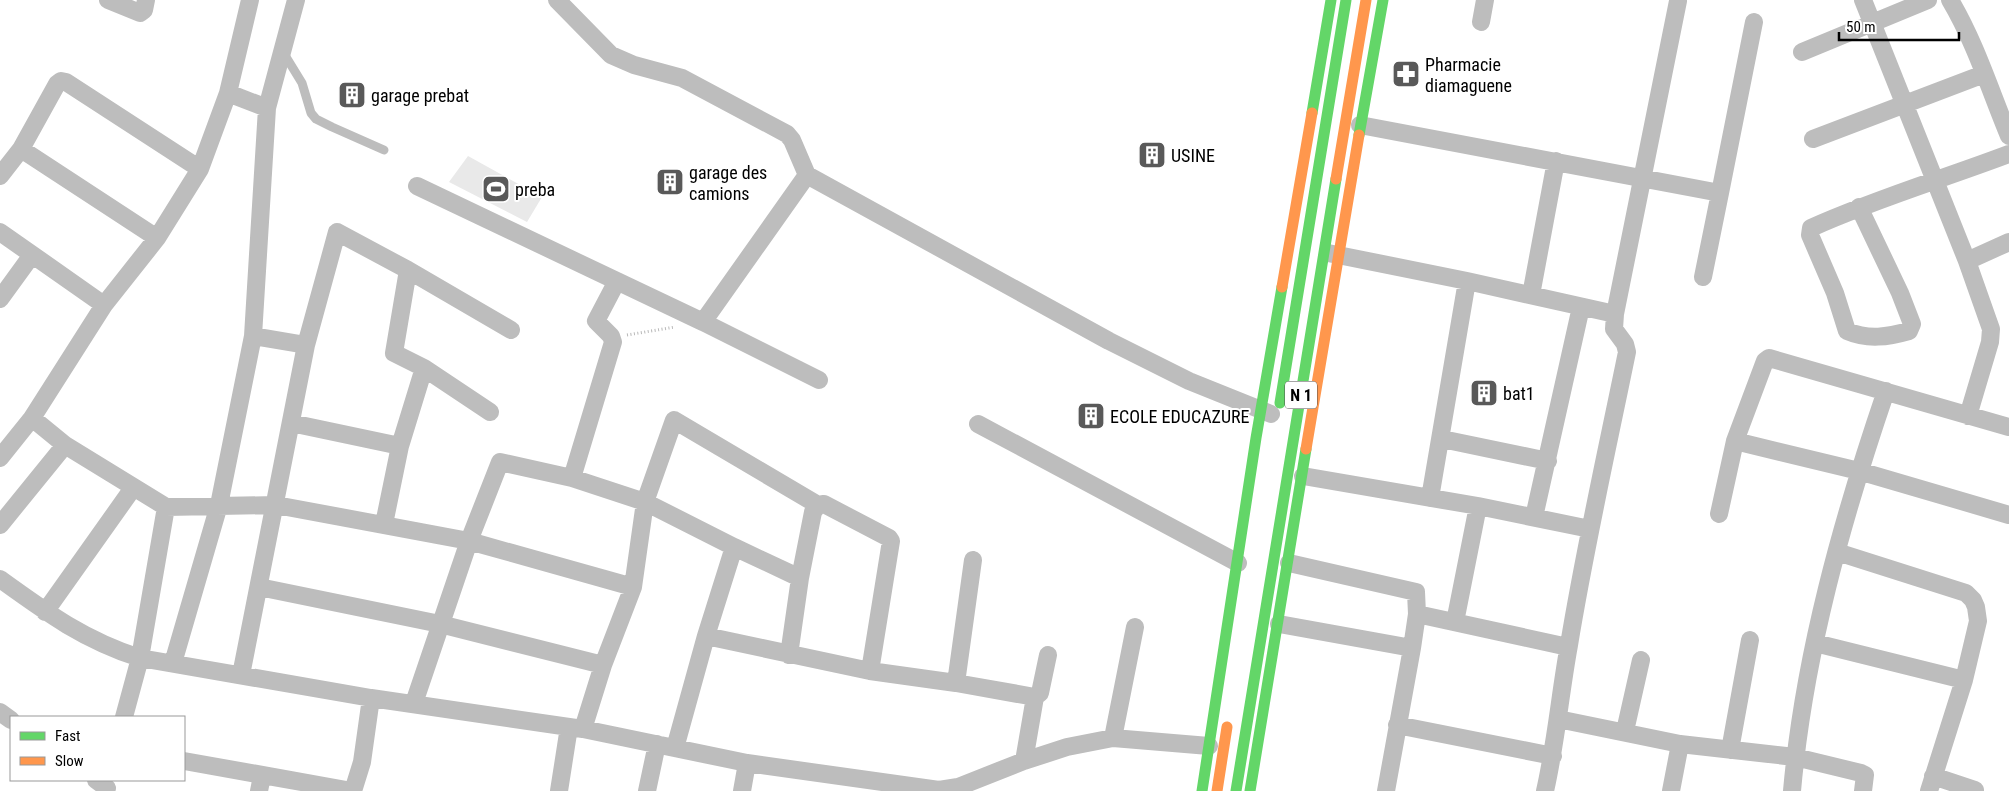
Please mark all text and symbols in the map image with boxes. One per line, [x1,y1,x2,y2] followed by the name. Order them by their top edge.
[1839,10,1959,42] scale bar
[1846,18,1876,36] text: 50 m
[1425,54,1512,96] place label: Pharmacie diamaguene
[1391,59,1421,89] pharmacy icon: Pharmacie diamaguene
[337,80,367,110] building icon: garage prebat
[371,85,469,106] place label: garage prebat
[1137,140,1167,170] building icon: USINE
[1171,145,1215,166] place label: USINE
[689,162,767,204] place label: garage des camions
[655,167,685,197] building icon: garage des camions
[481,174,511,204] sports icon: preba
[515,179,555,200] place label: preba
[1469,378,1499,408] building icon: bat1
[1285,382,1317,408] road number: N 1
[1503,383,1535,404] place label: bat1
[1076,401,1106,431] building icon: ECOLE EDUCAZURE
[1110,406,1250,427] place label: ECOLE EDUCAZURE
[10,716,185,781] legend
[55,727,80,745] text: Fast
[55,752,84,770] text: Slow

